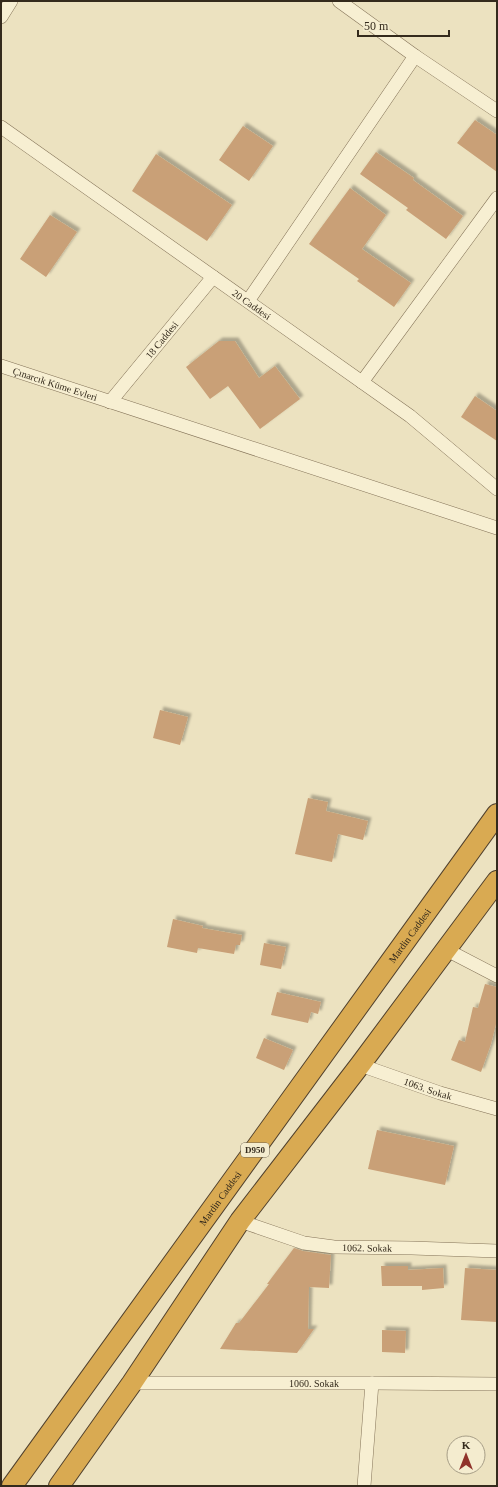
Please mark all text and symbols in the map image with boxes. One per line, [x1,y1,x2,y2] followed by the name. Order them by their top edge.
[358,12,449,38] scale bar
[364,19,389,33] text: 50 m
[230,287,273,322] street label: 20 Caddesi
[143,319,180,360] street label: 18 Caddesi
[11,365,99,403] street label: Çınarcık Küme Evleri
[386,906,433,965] street label: Mardin Caddesi
[403,1075,453,1102] street label: 1063. Sokak
[241,1143,269,1157] road number: D950
[196,1169,243,1227] street label: Mardin Caddesi
[342,1242,392,1253] street label: 1062. Sokak
[289,1378,339,1389] street label: 1060. Sokak
[446,1435,486,1475] north arrow
[462,1439,471,1451] text: K

